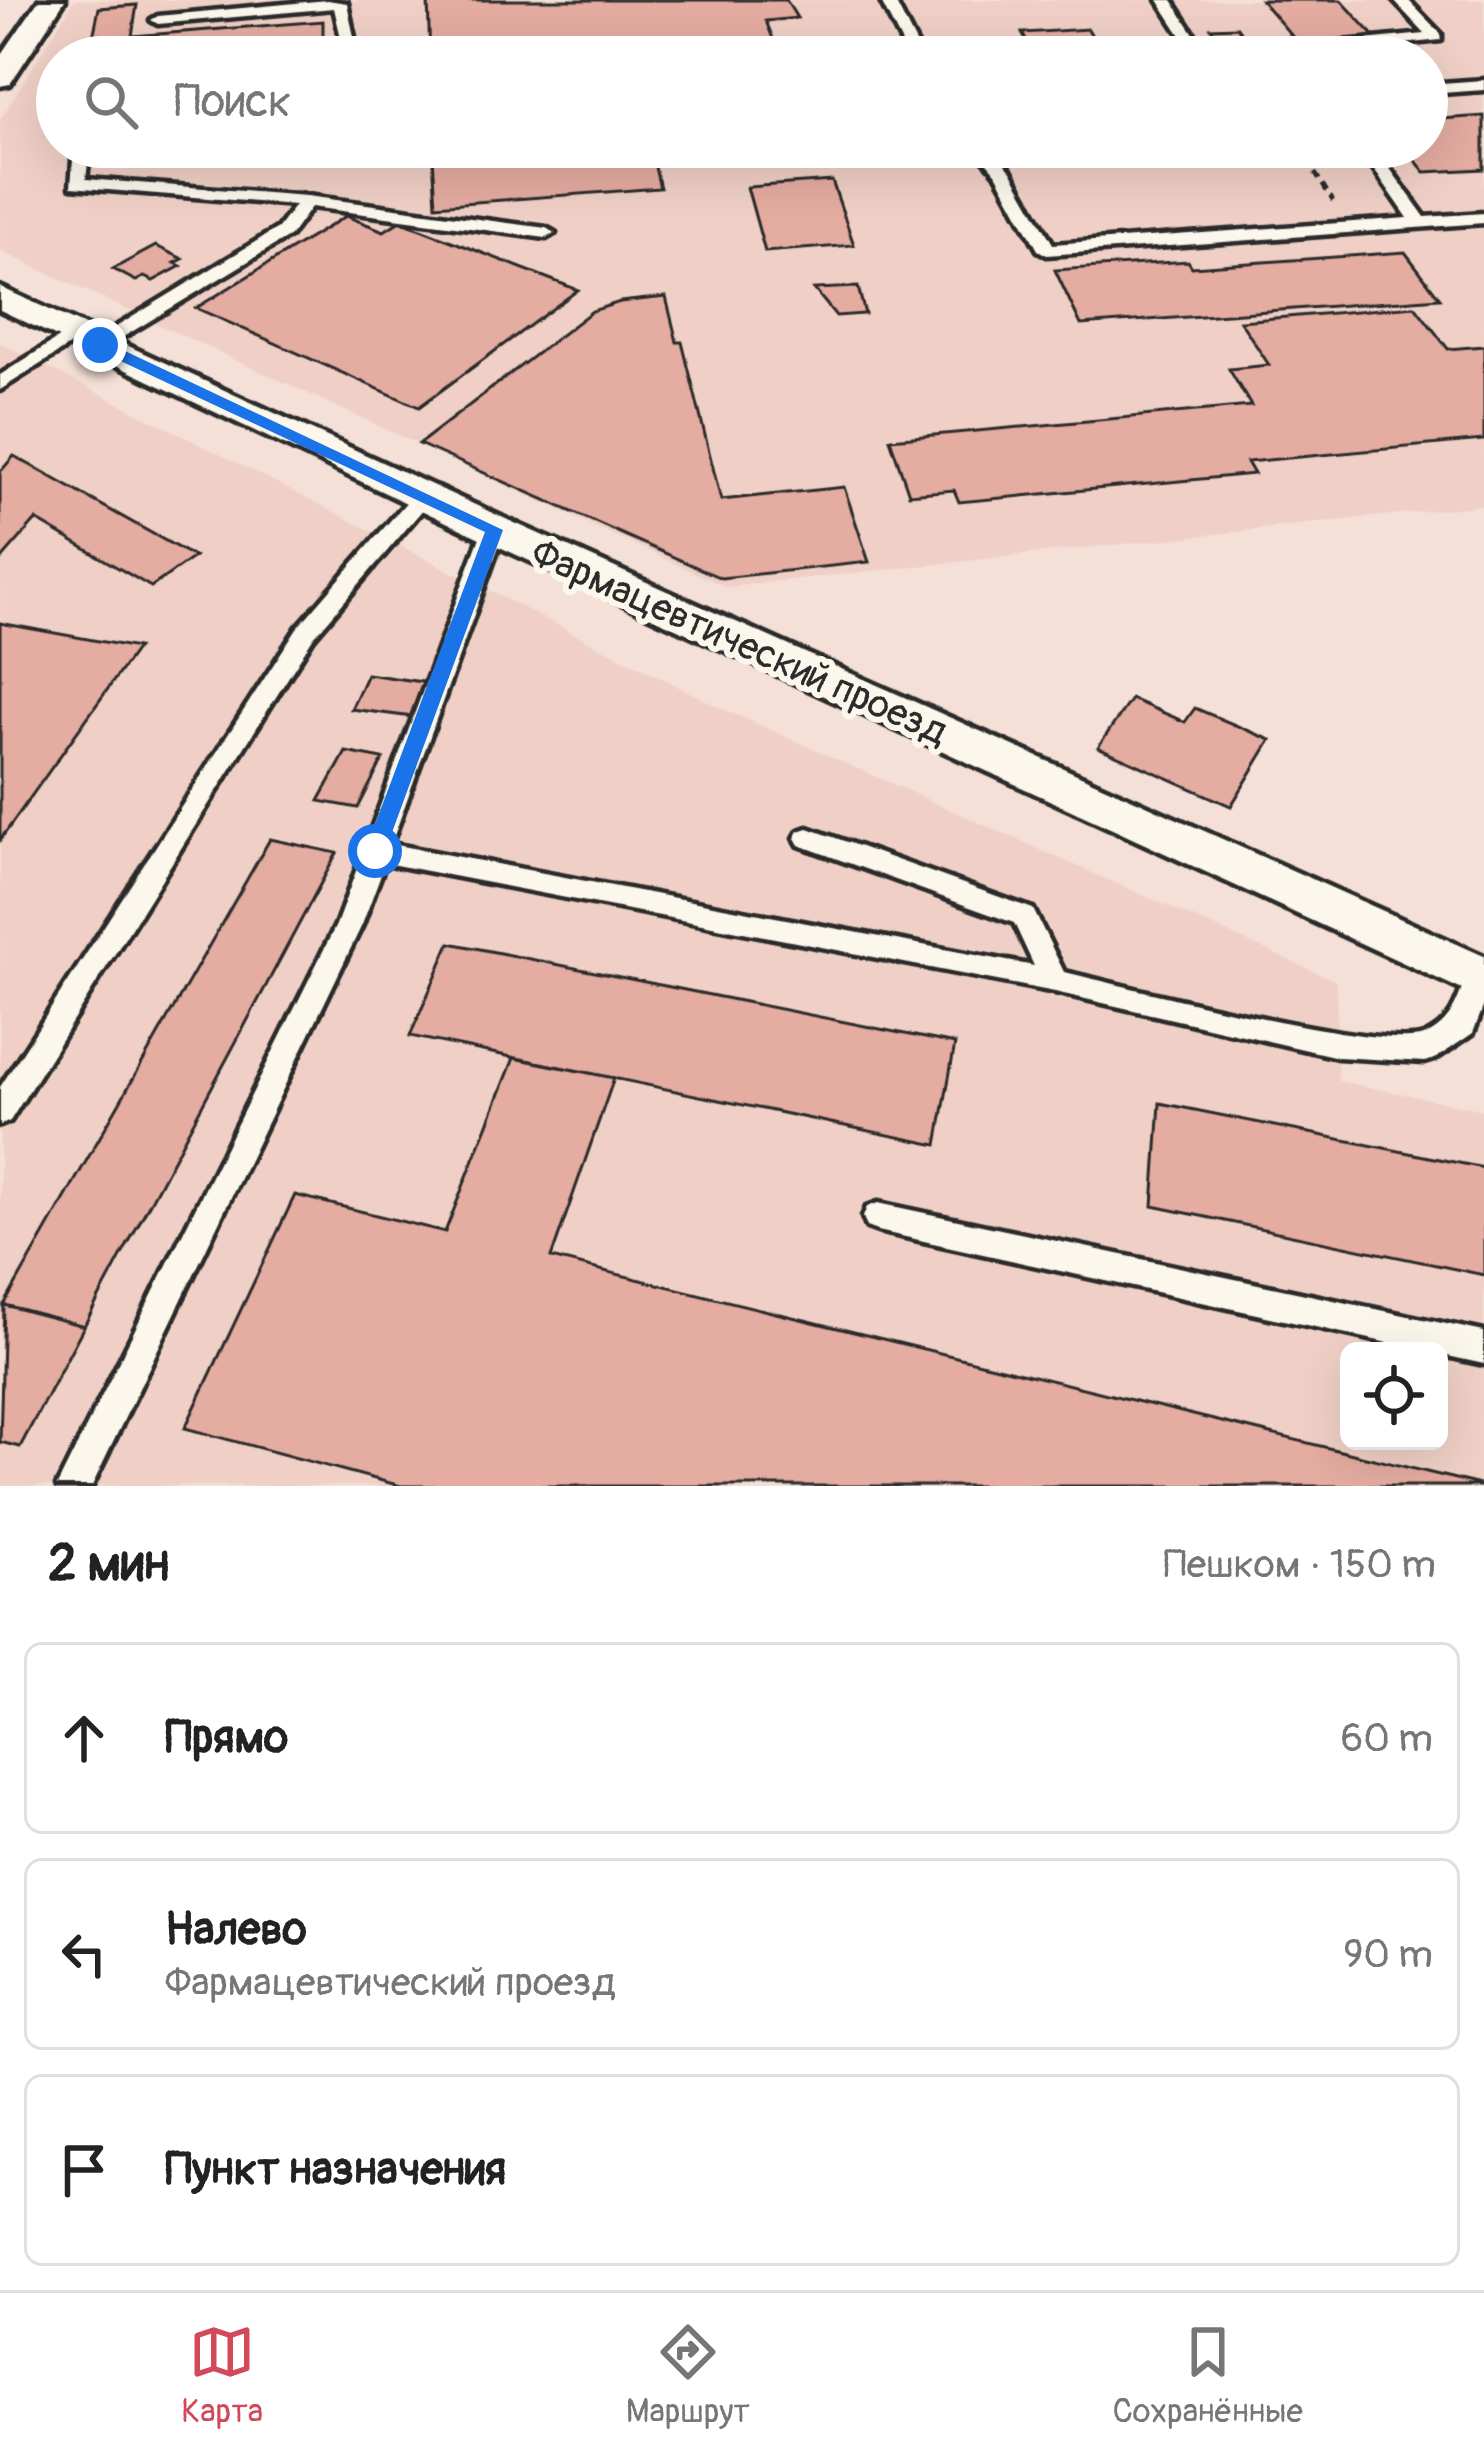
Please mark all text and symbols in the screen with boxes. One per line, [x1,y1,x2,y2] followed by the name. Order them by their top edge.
[36,36,1448,168] search box
[78,69,144,135] icon: search
[174,74,291,130] text: Поиск
[73,318,127,372] route end
[524,528,956,757] street label: Фармацевтический проезд
[348,824,402,878] route start
[1340,1342,1448,1450] map controls
[1340,1342,1448,1450] button: locate
[48,1532,169,1596] text: 2 мин
[1163,1540,1436,1589] text: Пешком · 150 m
[51,1705,117,1771] icon: ahead
[165,1710,288,1766] text: Прямо
[1341,1714,1433,1763] text: 60 m
[165,1902,307,1958] text: Налево
[51,1921,117,1987] icon: left
[1343,1930,1433,1979] text: 90 m
[165,1958,615,2007] text: Фармацевтический проезд
[51,2137,117,2203] icon: arrive
[165,2142,506,2198] text: Пункт назначения
[181,2319,263,2432] tab: Карта
[626,2319,750,2432] tab: Маршрут
[1112,2319,1303,2432] tab: Сохранённые

